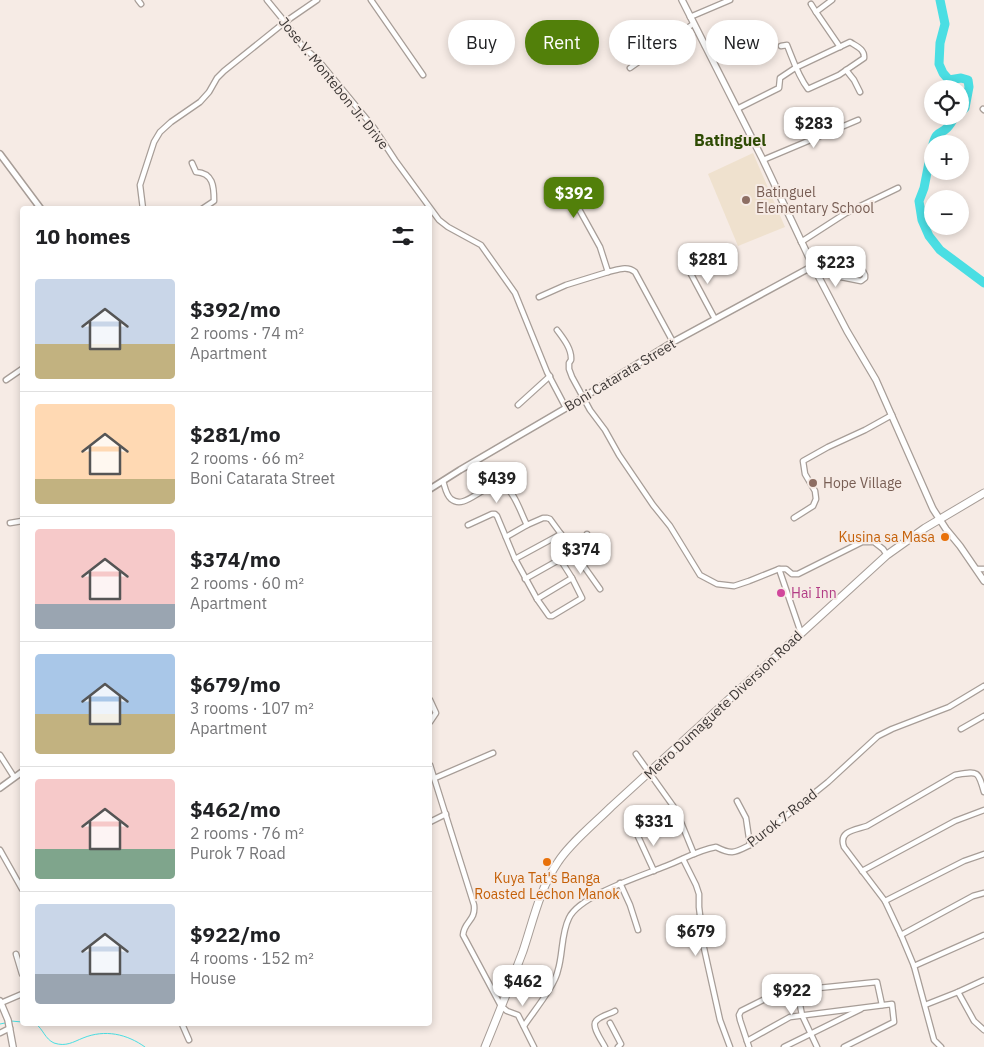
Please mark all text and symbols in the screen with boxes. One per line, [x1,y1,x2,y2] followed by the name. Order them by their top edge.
[275,13,393,153] street label: Jose V. Montebon Jr. Drive
[448,20,515,65] chip: Buy
[525,20,599,65] chip: Rent
[609,20,696,65] chip: Filters
[706,20,778,65] chip: New
[924,80,969,235] map controls
[924,80,969,125] button: locate
[784,106,844,149] pin: $283
[795,113,833,133] text: $283
[694,130,766,150] district label: Batinguel
[924,135,969,180] button: +
[544,176,604,219] pin: $392
[555,183,593,203] text: $392
[756,183,874,217] place label: Batinguel Elementary School
[924,190,969,235] button: −
[740,194,752,206] marker: Batinguel Elementary School
[35,222,131,250] text: 10 homes
[389,222,417,250] icon: filters
[678,242,738,285] pin: $281
[806,246,866,288] pin: $223
[689,249,727,269] text: $281
[817,252,855,272] text: $223
[190,295,281,323] text: $392/mo
[75,299,135,359] icon: home
[190,323,304,343] text: 2 rooms · 74 m²
[561,335,679,415] street label: Boni Catarata Street
[190,343,267,363] text: Apartment
[190,420,281,448] text: $281/mo
[75,424,135,484] icon: home
[190,448,304,468] text: 2 rooms · 66 m²
[467,462,527,504] pin: $439
[190,468,335,488] text: Boni Catarata Street
[478,468,516,488] text: $439
[823,474,902,492] place label: Hope Village
[807,477,819,489] marker: Hope Village
[839,528,936,546] place label: Kusina sa Masa
[939,531,951,543] marker: Kusina sa Masa
[551,532,611,575] pin: $374
[562,539,600,559] text: $374
[190,545,281,573] text: $374/mo
[75,549,135,609] icon: home
[190,573,304,593] text: 2 rooms · 60 m²
[791,584,837,602] place label: Hai Inn
[775,587,787,599] marker: Hai Inn
[190,593,267,613] text: Apartment
[640,627,806,783] street label: Metro Dumaguete Diversion Road
[190,670,281,698] text: $679/mo
[75,674,135,734] icon: home
[190,698,314,718] text: 3 rooms · 107 m²
[190,718,267,738] text: Apartment
[743,785,821,851] street label: Purok 7 Road
[190,795,281,823] text: $462/mo
[75,799,135,859] icon: home
[624,804,684,847] pin: $331
[635,811,673,831] text: $331
[190,823,304,843] text: 2 rooms · 76 m²
[190,843,286,863] text: Purok 7 Road
[541,856,553,868] marker: Kuya Tat's Banga Roasted Lechon Manok
[474,869,620,903] place label: Kuya Tat's Banga Roasted Lechon Manok
[666,914,726,957] pin: $679
[190,920,281,948] text: $922/mo
[677,921,715,941] text: $679
[75,924,135,984] icon: home
[190,948,314,968] text: 4 rooms · 152 m²
[493,964,553,1007] pin: $462
[190,968,236,988] text: House
[504,971,542,991] text: $462
[762,974,822,1016] pin: $922
[773,980,811,1000] text: $922

